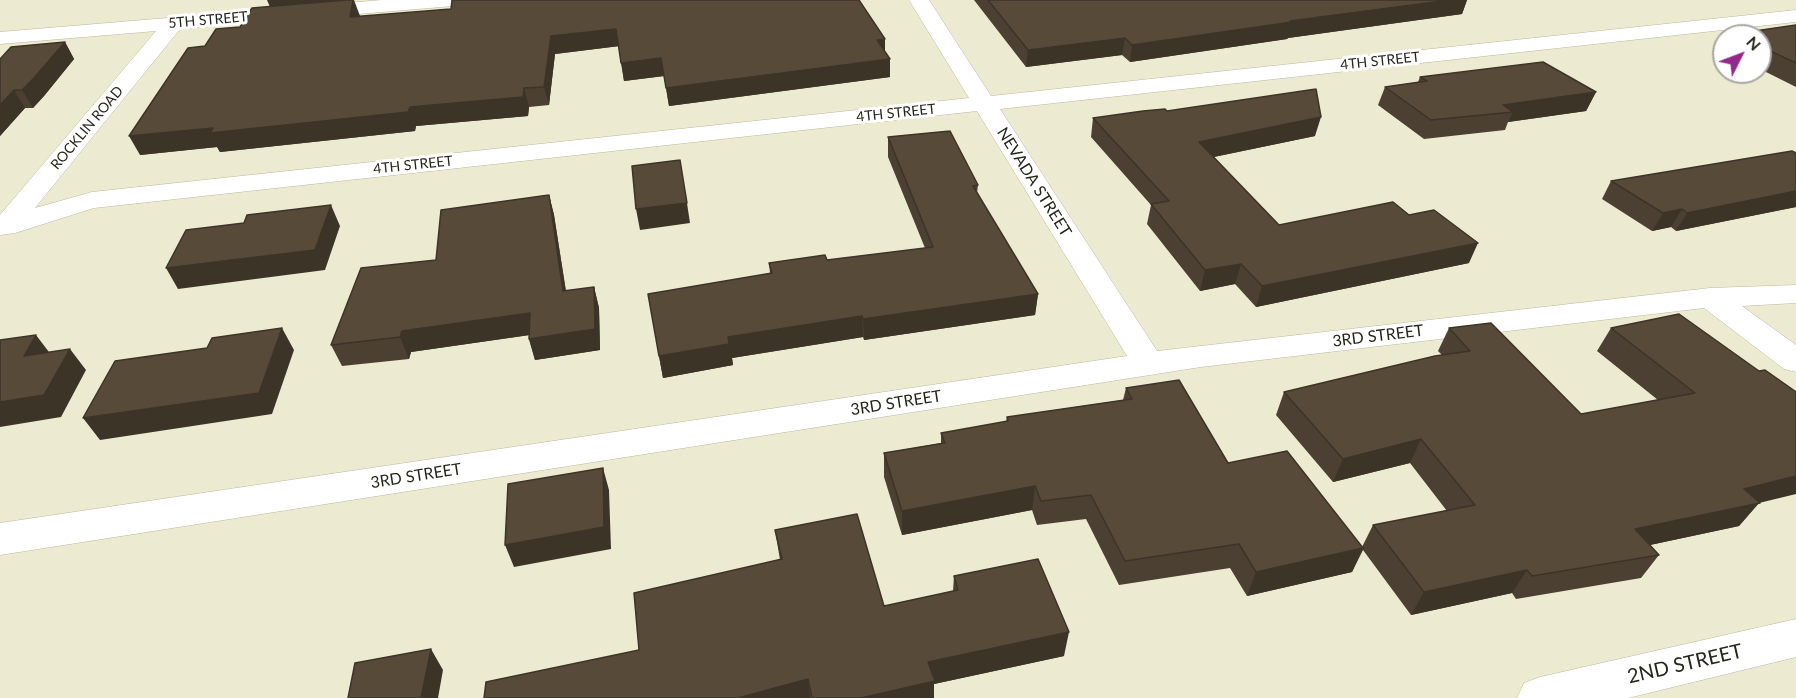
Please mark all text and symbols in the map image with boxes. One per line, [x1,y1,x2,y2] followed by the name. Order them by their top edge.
[168,8,248,32] street label: 5TH STREET
[1712,24,1772,84] north arrow
[1743,32,1765,54] text: N
[1339,48,1421,74] street label: 4TH STREET
[47,83,127,173] street label: ROCKLIN ROAD
[855,100,937,126] street label: 4TH STREET
[993,124,1075,240] street label: NEVADA STREET
[372,152,454,178] street label: 4TH STREET
[1331,321,1425,351] street label: 3RD STREET
[849,386,943,420] street label: 3RD STREET
[369,459,463,493] street label: 3RD STREET
[1625,639,1745,689] street label: 2ND STREET

